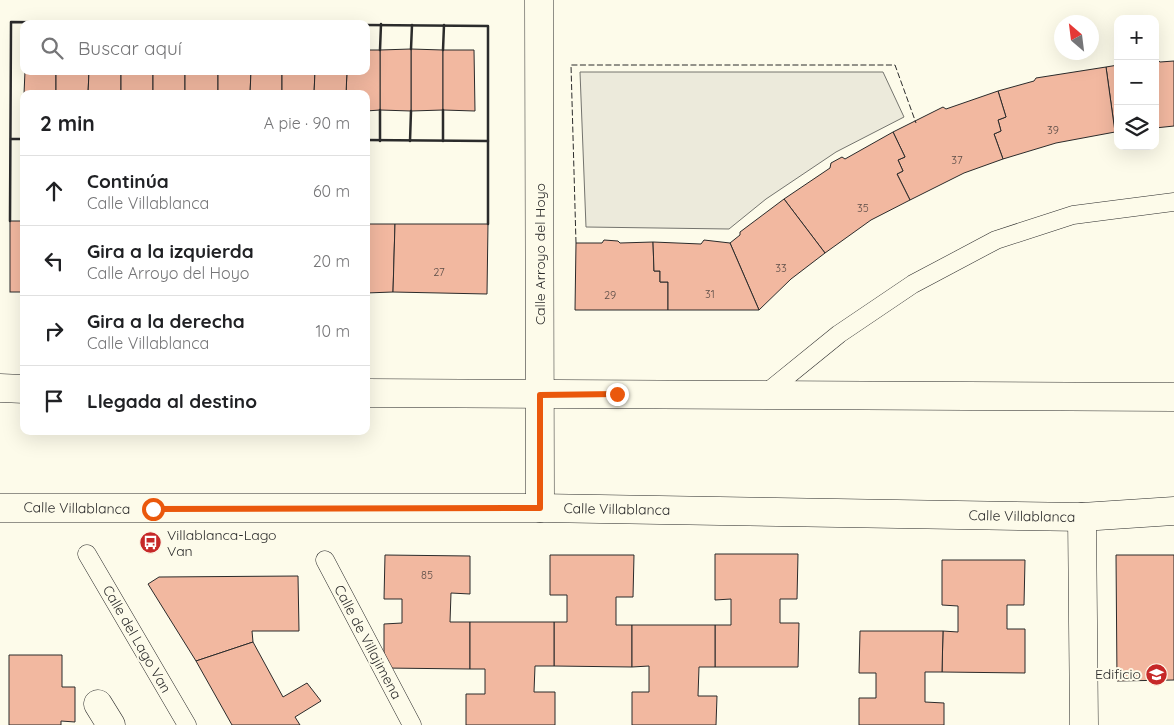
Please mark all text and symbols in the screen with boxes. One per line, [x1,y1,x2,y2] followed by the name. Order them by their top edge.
[1054,15,1099,60] north arrow
[1114,15,1159,150] map controls
[1114,15,1159,60] button: +
[20,20,370,75] search box
[38,34,66,62] icon: search
[78,36,182,60] text: Buscar aquí
[1114,60,1159,105] button: −
[1114,105,1159,150] button: layers
[40,110,95,136] text: 2 min
[264,113,350,133] text: A pie · 90 m
[1047,123,1059,137] house number: 39
[951,153,963,167] house number: 37
[87,169,169,193] text: Continúa
[40,177,68,205] icon: ahead
[313,181,350,201] text: 60 m
[531,183,549,325] street label: Calle Arroyo del Hoyo
[87,193,209,213] text: Calle Villablanca
[857,201,869,215] house number: 35
[87,239,254,263] text: Gira a la izquierda
[40,247,68,275] icon: left
[313,251,350,271] text: 20 m
[775,261,787,275] house number: 33
[87,263,249,283] text: Calle Arroyo del Hoyo
[433,265,445,279] house number: 27
[705,287,715,301] house number: 31
[604,288,616,302] house number: 29
[87,309,245,333] text: Gira a la derecha
[40,317,68,345] icon: right
[316,321,350,341] text: 10 m
[87,333,209,353] text: Calle Villablanca
[606,383,629,406] route end
[40,387,68,415] icon: arrive
[87,389,257,413] text: Llegada al destino
[23,498,131,518] street label: Calle Villablanca
[142,498,165,521] route start
[563,499,671,519] street label: Calle Villablanca
[968,506,1076,526] street label: Calle Villablanca
[167,526,277,560] place label: Villablanca-Lago Van
[139,531,163,555] bus stop icon: Villablanca-Lago Van
[421,568,433,582] house number: 85
[99,582,175,696] street label: Calle del Lago Van
[330,582,406,702] street label: Calle de Villajimena
[1145,662,1169,686] school or university icon: Edificio
[1095,665,1141,683] place label: Edificio

